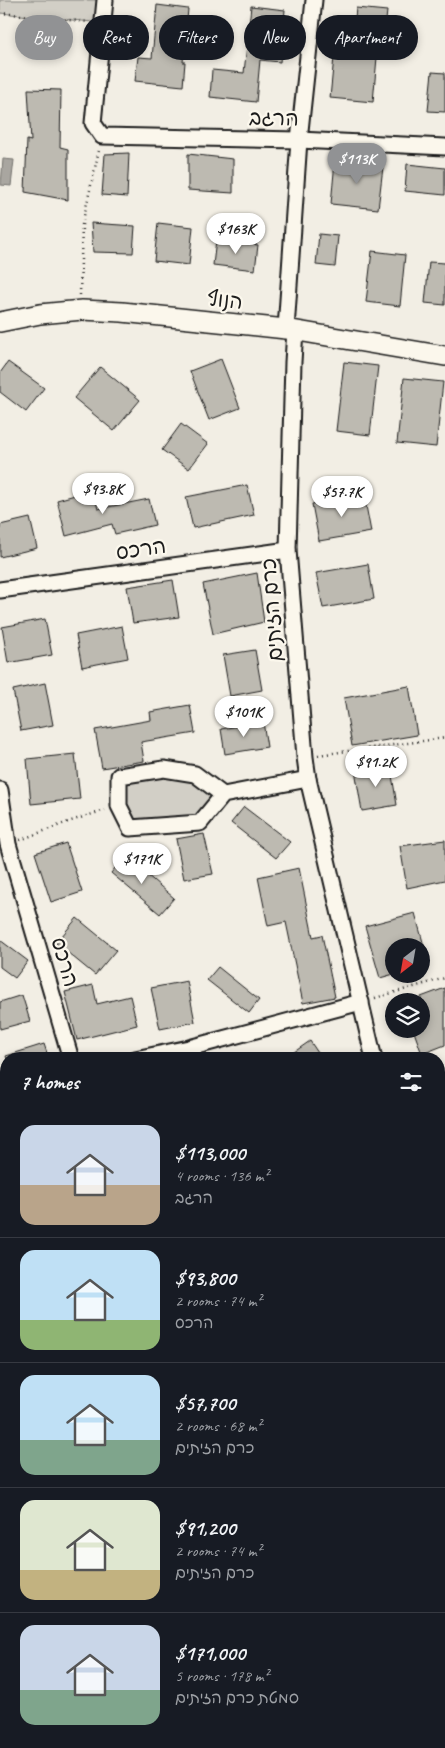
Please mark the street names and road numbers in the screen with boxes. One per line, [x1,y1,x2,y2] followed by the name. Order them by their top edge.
[249,105,299,131] street label: הרגב
[206,285,244,315] street label: הנוף
[114,533,168,565] street label: הרכס
[255,557,289,663] street label: כרם הזיתים
[46,934,84,990] street label: הרכס

